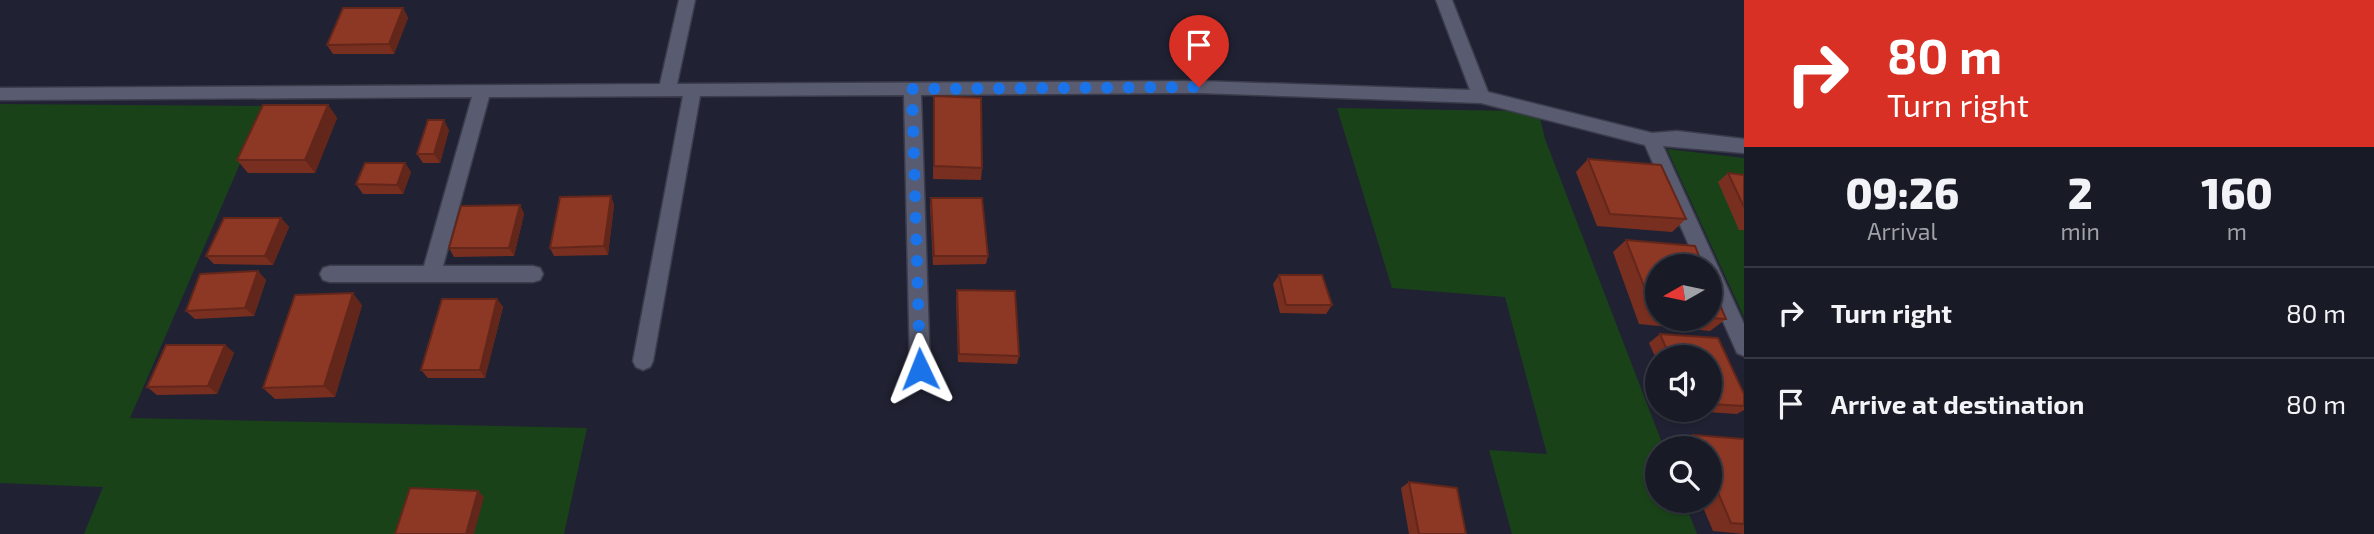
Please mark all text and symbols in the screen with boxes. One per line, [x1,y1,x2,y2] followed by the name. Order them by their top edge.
[1169,15,1229,87] pin
[1887,25,2002,84] text: 80 m
[1180,26,1218,64] icon: arrive
[1772,28,1863,119] icon: right
[1887,85,2029,123] text: Turn right
[1845,167,1959,217] text: 09:26
[2068,167,2093,217] text: 2
[2201,167,2273,217] text: 160
[1867,217,1937,245] text: Arrival
[2061,217,2100,245] text: min
[2227,217,2247,245] text: m
[1645,254,1722,331] north arrow
[1645,254,1722,513] map controls
[1772,294,1810,332] icon: right
[1831,297,1952,328] text: Turn right
[2286,297,2346,328] text: 80 m
[883,332,957,406] position arrow
[1645,345,1722,422] button: sound
[1772,385,1810,423] icon: arrive
[1831,388,2084,419] text: Arrive at destination
[2286,388,2346,419] text: 80 m
[1645,436,1722,513] button: search

